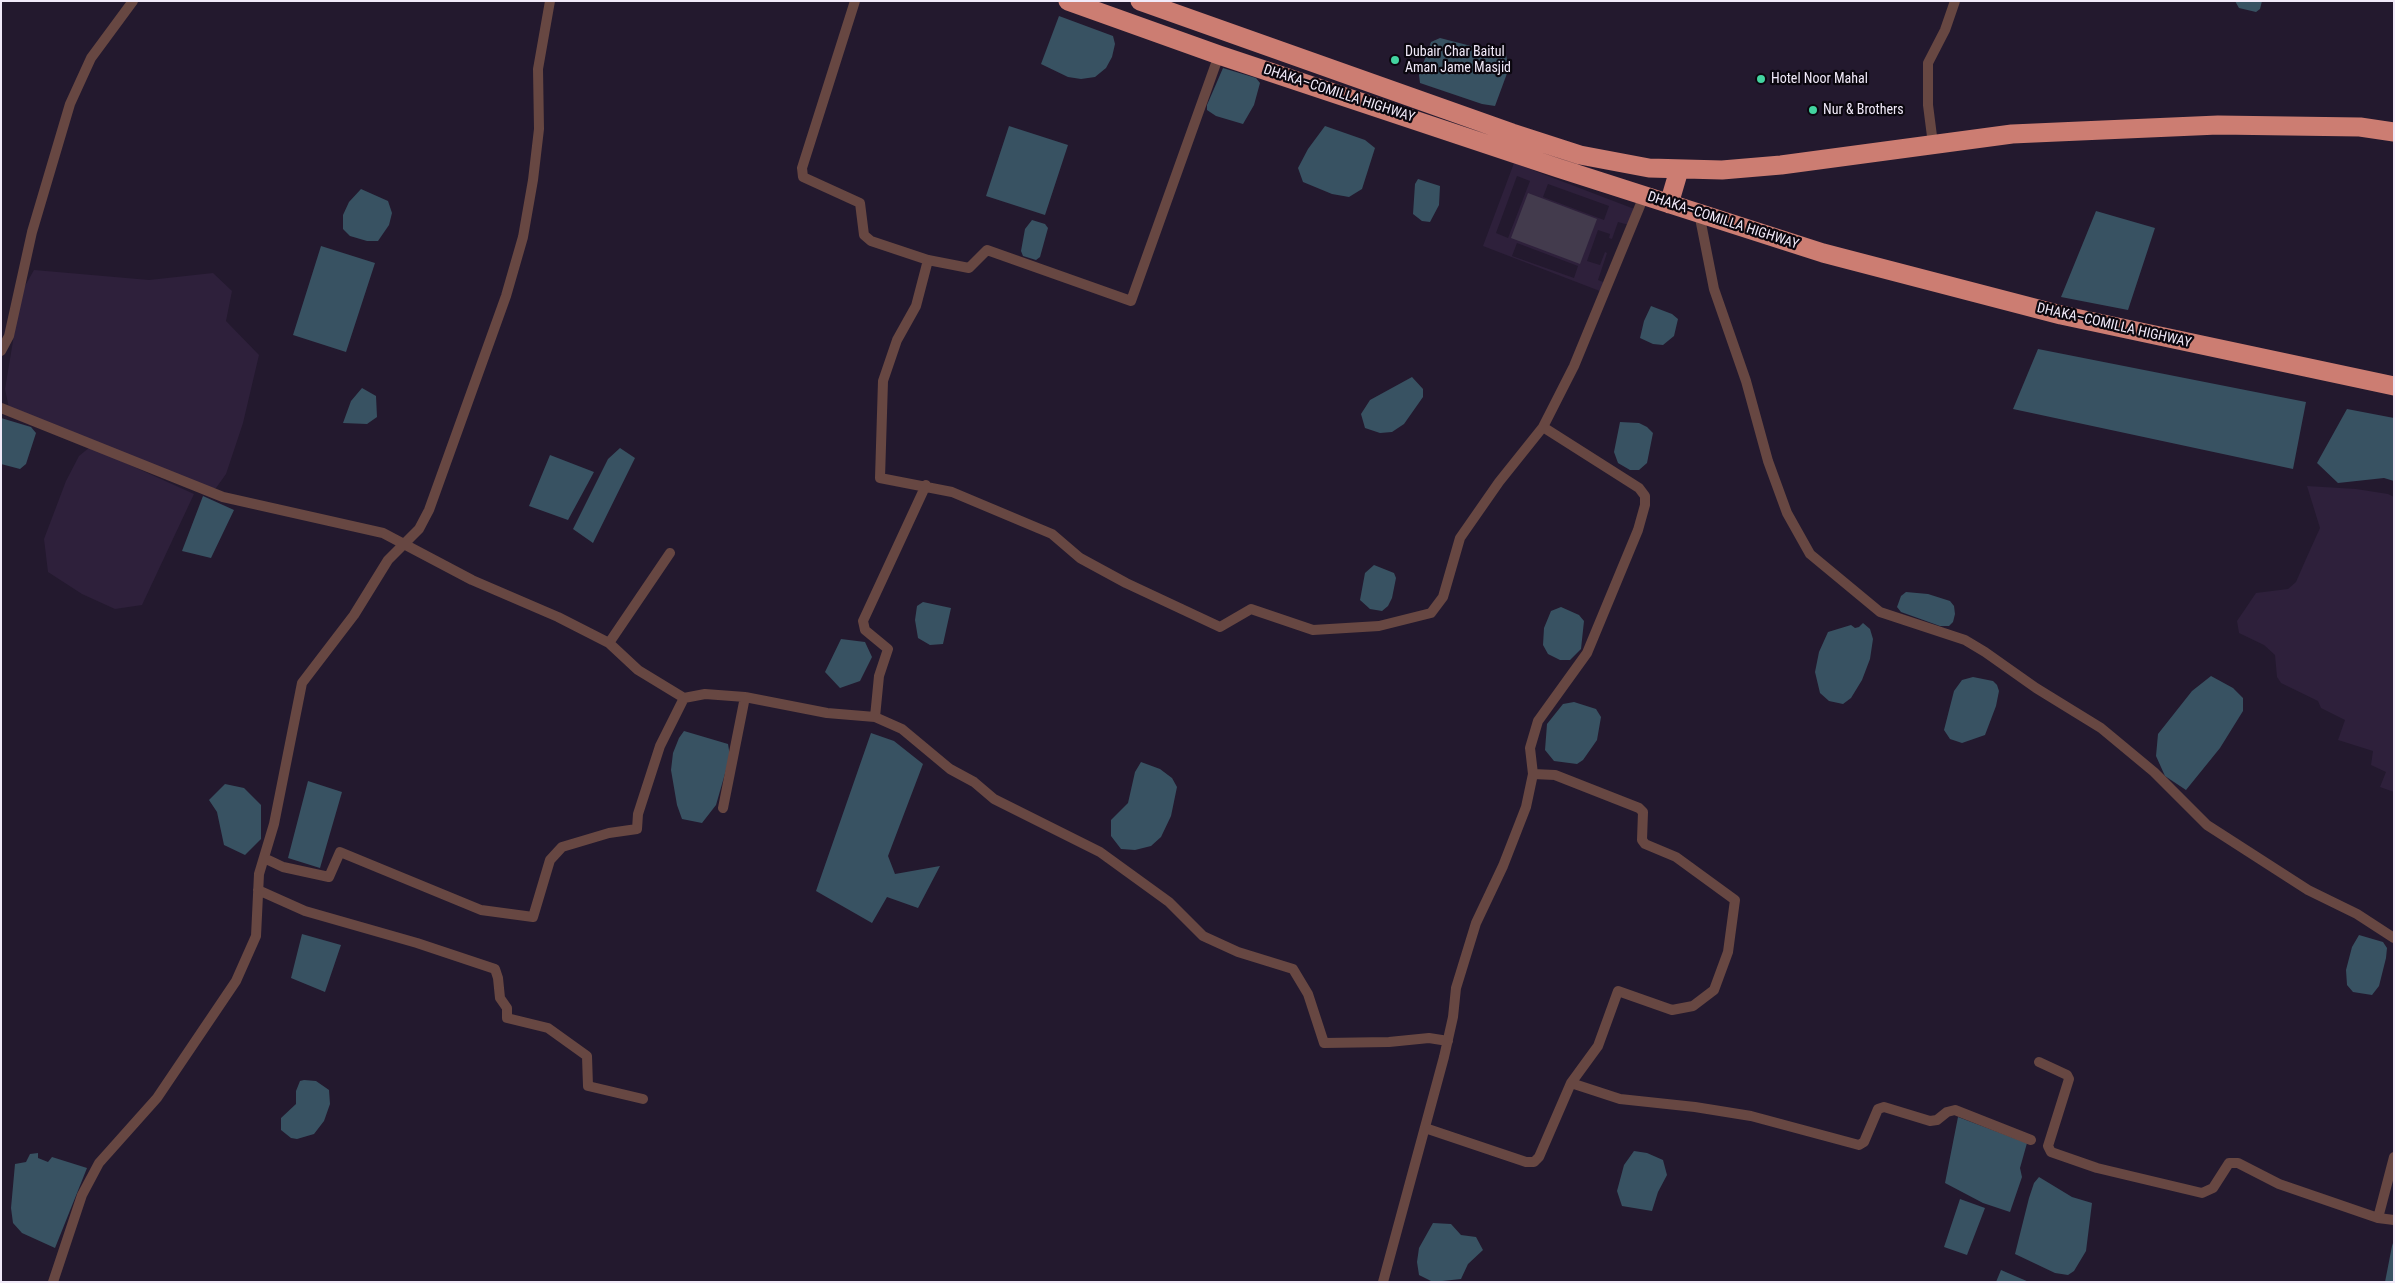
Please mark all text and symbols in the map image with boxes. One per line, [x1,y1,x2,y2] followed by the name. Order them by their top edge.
[1405,44,1511,76] place label: Dubair Char Baitul Aman Jame Masjid
[1389,54,1401,66] marker: Dubair Char Baitul Aman Jame Masjid
[1261,62,1417,126] street label: DHAKA–COMILLA HIGHWAY
[1771,71,1868,87] place label: Hotel Noor Mahal
[1755,73,1767,85] marker: Hotel Noor Mahal
[1823,102,1904,118] place label: Nur & Brothers
[1807,104,1819,116] marker: Nur & Brothers
[1645,189,1801,253] street label: DHAKA–COMILLA HIGHWAY
[2035,300,2193,352] street label: DHAKA–COMILLA HIGHWAY

